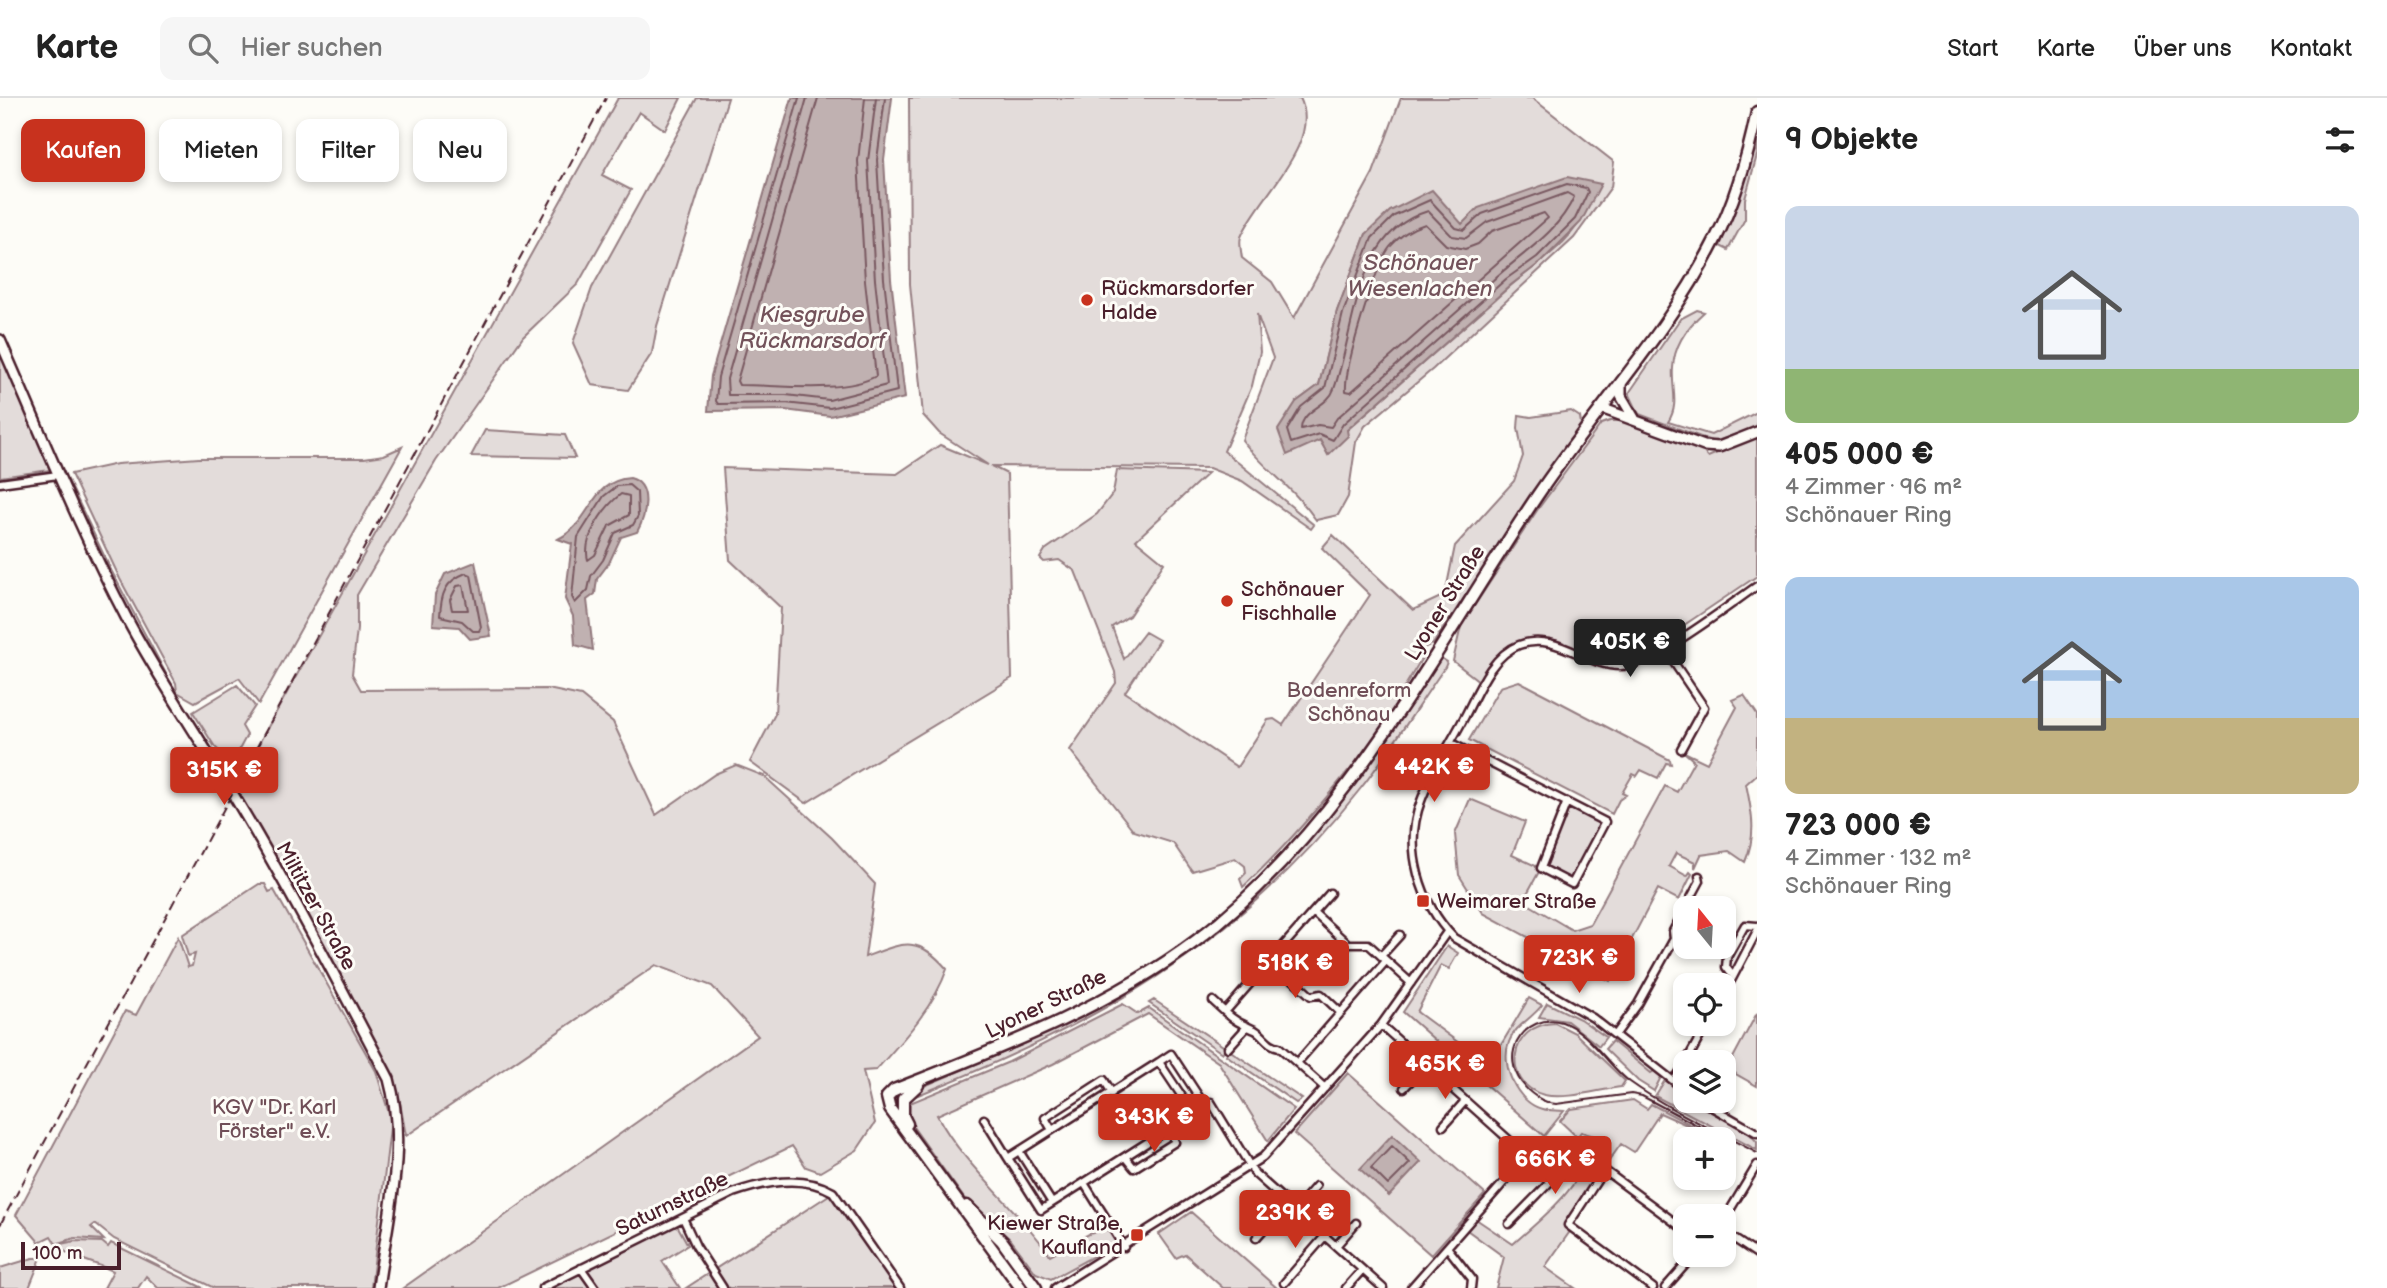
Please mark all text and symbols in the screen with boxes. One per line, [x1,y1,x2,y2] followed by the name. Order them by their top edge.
[160,17,650,80] search box
[35,28,118,68] text: Karte
[184,29,222,67] icon: search
[240,33,383,64] text: Hier suchen
[1947,34,1998,63] text: Start
[2036,34,2095,63] text: Karte
[2133,34,2232,63] text: Über uns
[2270,34,2352,63] text: Kontakt
[21,119,145,182] chip: Kaufen
[159,119,282,182] chip: Mieten
[296,119,399,182] chip: Filter
[413,119,507,182] chip: Neu
[2321,121,2359,159] icon: filters
[1785,122,1918,158] text: 9 Objekte
[1347,249,1493,303] water label: Schönauer Wiesenlachen
[2009,252,2135,378] icon: home
[1101,276,1254,325] place label: Rückmarsdorfer Halde
[1079,292,1095,308] marker: Rückmarsdorfer Halde
[739,301,887,355] water label: Kiesgrube Rückmarsdorf
[1785,437,1934,473] text: 405 000 €
[1785,473,1962,501] text: 4 Zimmer · 96 m²
[1785,501,1952,529] text: Schönauer Ring
[1400,541,1490,665] street label: Lyoner Straße
[1241,577,1344,626] place label: Schönauer Fischhalle
[1219,593,1235,609] marker: Schönauer Fischhalle
[1573,620,1687,679] pin: 405K €
[2009,623,2135,749] icon: home
[1590,628,1670,656] text: 405K €
[1287,678,1411,727] park label: Bodenreform Schönau
[1377,744,1491,804] pin: 442K €
[167,748,281,807] pin: 315K €
[1394,753,1474,781] text: 442K €
[186,756,262,784] text: 315K €
[1785,808,1931,844] text: 723 000 €
[270,837,362,975] street label: Miltitzer Straße
[1785,844,1971,872] text: 4 Zimmer · 132 m²
[1785,872,1952,900] text: Schönauer Ring
[1437,889,1596,914] place label: Weimarer Straße
[1415,893,1431,909] marker: Weimarer Straße
[1673,896,1736,959] north arrow
[1673,896,1736,1267] map controls
[1522,936,1636,995] pin: 723K €
[1238,940,1352,1000] pin: 518K €
[1540,944,1618,972] text: 723K €
[1257,949,1333,977] text: 518K €
[981,964,1111,1044] street label: Lyoner Straße
[1673,973,1736,1036] button: locate
[1388,1042,1502,1101] pin: 465K €
[1405,1050,1485,1078] text: 465K €
[1673,1050,1736,1113] button: layers
[1097,1094,1211,1154] pin: 343K €
[212,1095,336,1144] park label: KGV "Dr. Karl Förster" e.V.
[1114,1103,1194,1131] text: 343K €
[1673,1127,1736,1190] button: +
[1498,1136,1612,1196] pin: 666K €
[1514,1145,1596,1173] text: 666K €
[612,1166,732,1242] street label: Saturnstraße
[1238,1190,1352,1250] pin: 239K €
[1255,1199,1335,1227] text: 239K €
[1673,1204,1736,1267] button: −
[987,1211,1123,1260] place label: Kiewer Straße, Kaufland
[1129,1227,1145,1243] marker: Kiewer Straße, Kaufland
[21,1239,121,1271] scale bar
[32,1242,83,1265] text: 100 m

